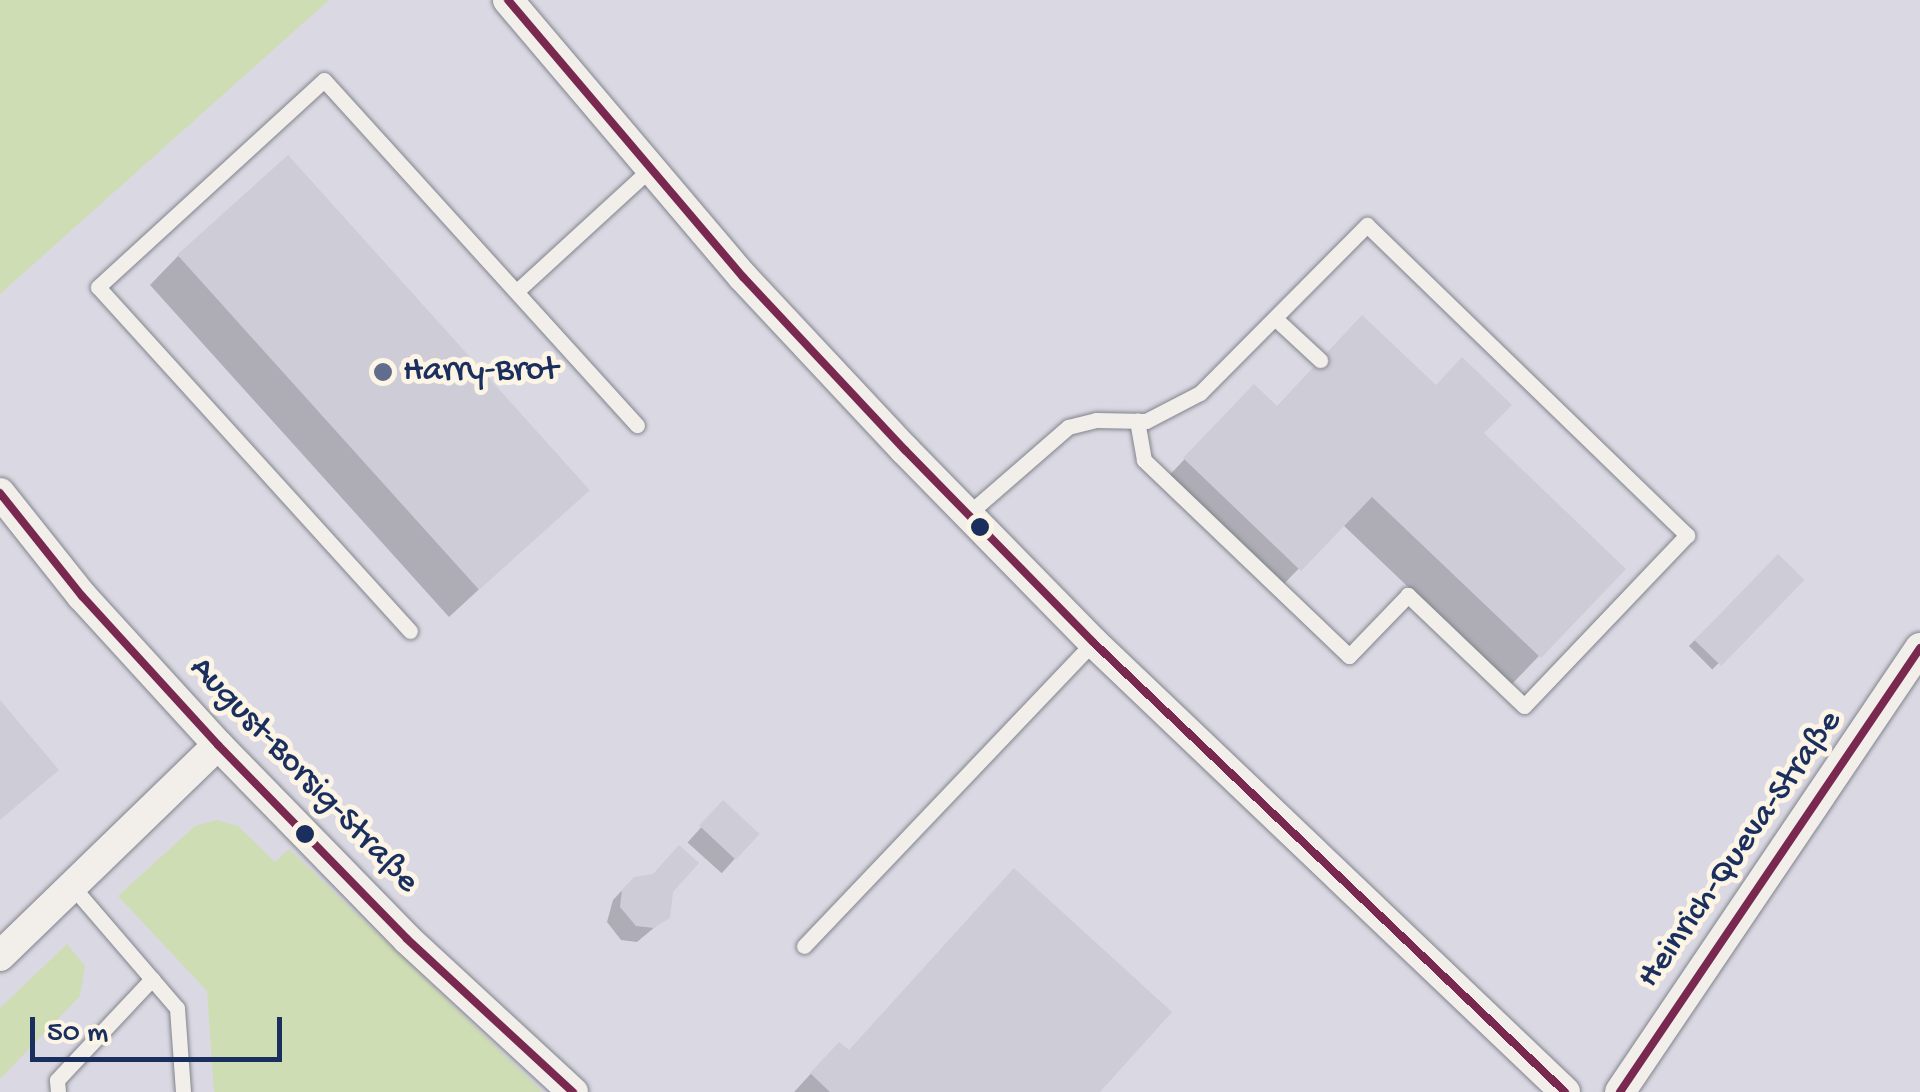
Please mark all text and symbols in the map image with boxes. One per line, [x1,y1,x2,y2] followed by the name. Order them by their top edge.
[403,351,558,393] place label: Harry-Brot
[372,361,394,383] marker: Harry-Brot
[970,517,990,537] unlabelled marker
[179,649,427,903] street label: August-Borsig-Straße
[1629,703,1853,997] street label: Heinrich-Queva-Straße
[295,824,315,844] unlabelled marker
[35,997,288,1059] scale bar
[47,1017,108,1052] text: 50 m

